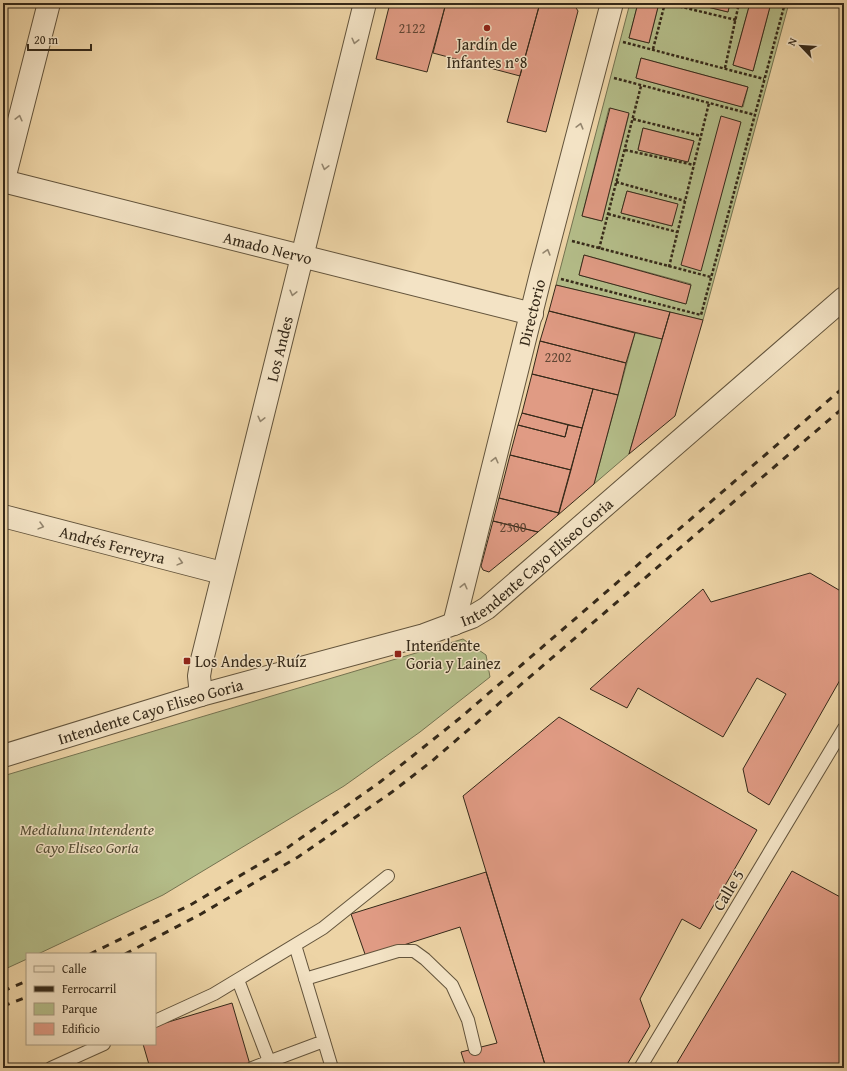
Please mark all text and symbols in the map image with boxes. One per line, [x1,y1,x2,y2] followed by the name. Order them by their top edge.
[399,18,425,38] house number: 2122
[482,23,492,33] marker: Jardín de Infantes n°8
[28,26,91,52] scale bar
[781,26,821,66] north arrow
[34,31,58,48] text: 20 m
[446,32,528,74] place label: Jardín de Infantes n°8
[783,34,801,48] text: N
[352,38,360,44] one-way arrow
[15,115,23,121] one-way arrow
[576,123,584,130] one-way arrow
[321,164,329,170] one-way arrow
[221,225,315,270] street label: Amado Nervo
[542,249,551,256] one-way arrow
[512,276,551,349] street label: Directorio
[290,290,298,297] one-way arrow
[259,313,299,384] street label: Los Andes
[545,347,571,367] house number: 2202
[258,416,266,423] one-way arrow
[490,456,499,463] one-way arrow
[457,492,619,632] street label: Intendente Cayo Eliseo Goria
[500,517,527,537] house number: 2300
[57,519,168,570] street label: Andrés Ferreyra
[38,521,44,529] one-way arrow
[177,557,183,565] one-way arrow
[459,583,467,589] one-way arrow
[406,633,501,675] place label: Intendente Goria y Lainez
[195,649,306,673] place label: Los Andes y Ruíz
[393,649,403,659] marker: Intendente Goria y Lainez
[182,656,192,666] marker: Los Andes y Ruíz
[55,672,246,750] street label: Intendente Cayo Eliseo Goria
[20,817,155,859] park label: Medialuna Intendente Cayo Eliseo Goria
[706,865,750,915] street label: Calle 5
[26,953,156,1045] legend
[62,960,87,977] text: Calle
[62,980,117,997] text: Ferrocarril
[62,1000,98,1017] text: Parque
[62,1020,100,1037] text: Edificio

